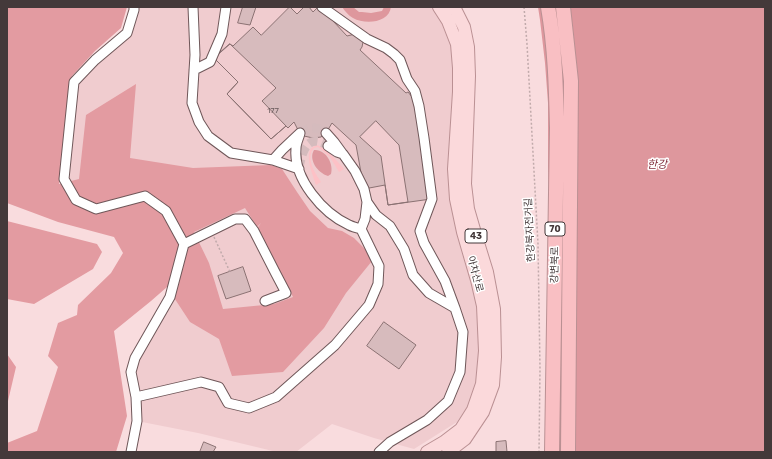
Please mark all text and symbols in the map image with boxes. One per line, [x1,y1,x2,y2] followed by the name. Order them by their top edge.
[267,106,279,116] house number: 177
[647,158,667,172] water label: 한강
[522,198,538,262] street label: 한강북자전거길
[545,222,565,236] road number: 70
[465,229,487,243] road number: 43
[549,246,561,284] street label: 강변북로
[464,255,486,293] street label: 아차산로

